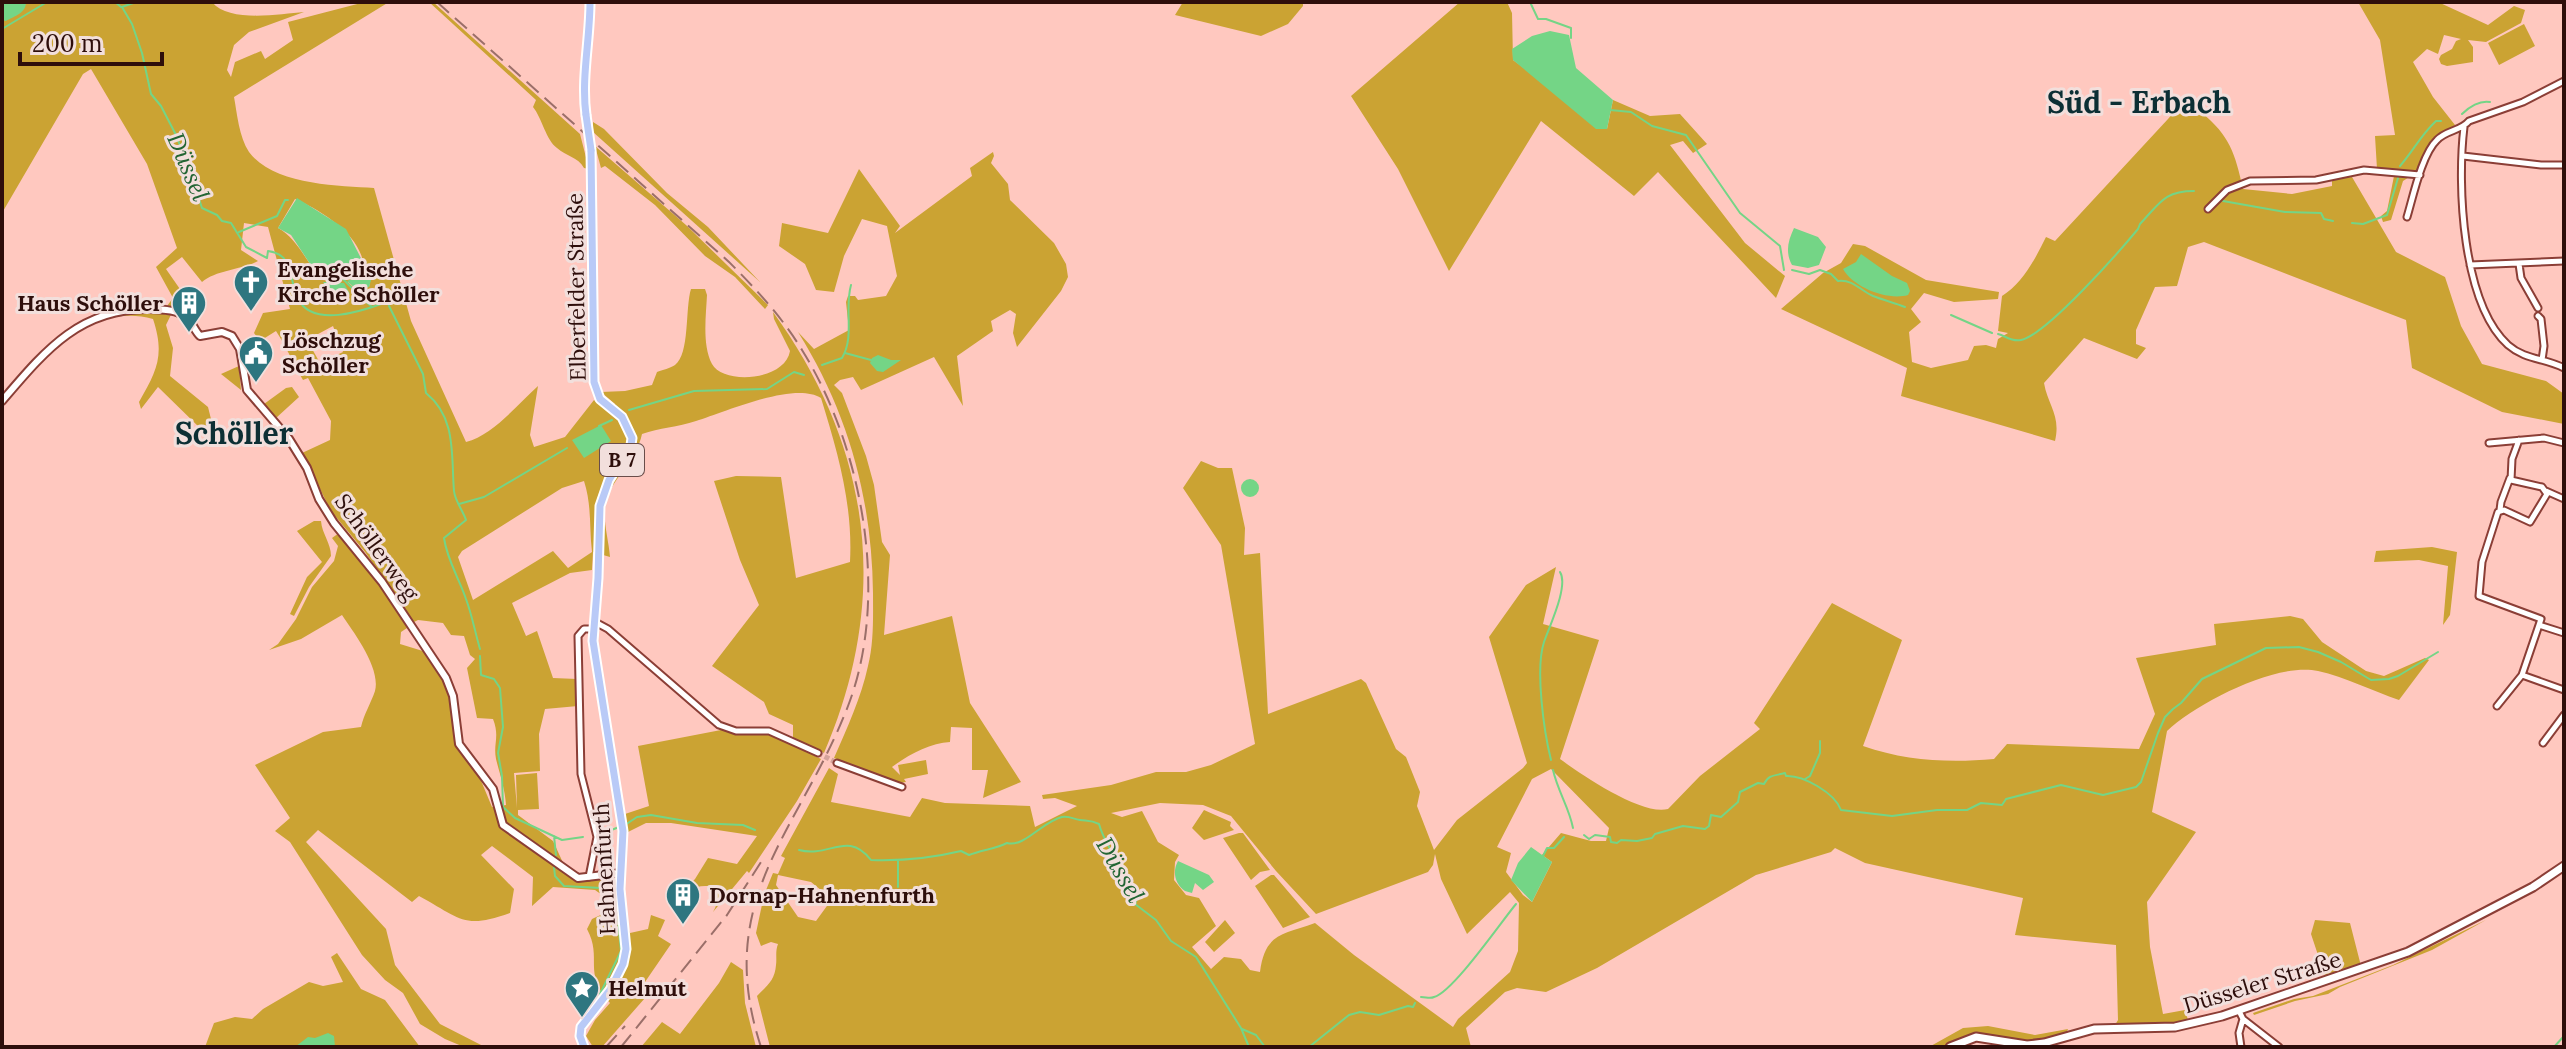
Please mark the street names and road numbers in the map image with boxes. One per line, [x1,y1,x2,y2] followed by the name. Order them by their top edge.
[560,193,592,381] street label: Elberfelder Straße
[600,444,644,476] road number: B 7
[329,488,426,607] street label: Schöllerweg
[587,802,621,936] street label: Hahnenfurth
[2180,945,2344,1019] street label: Düsseler Straße

